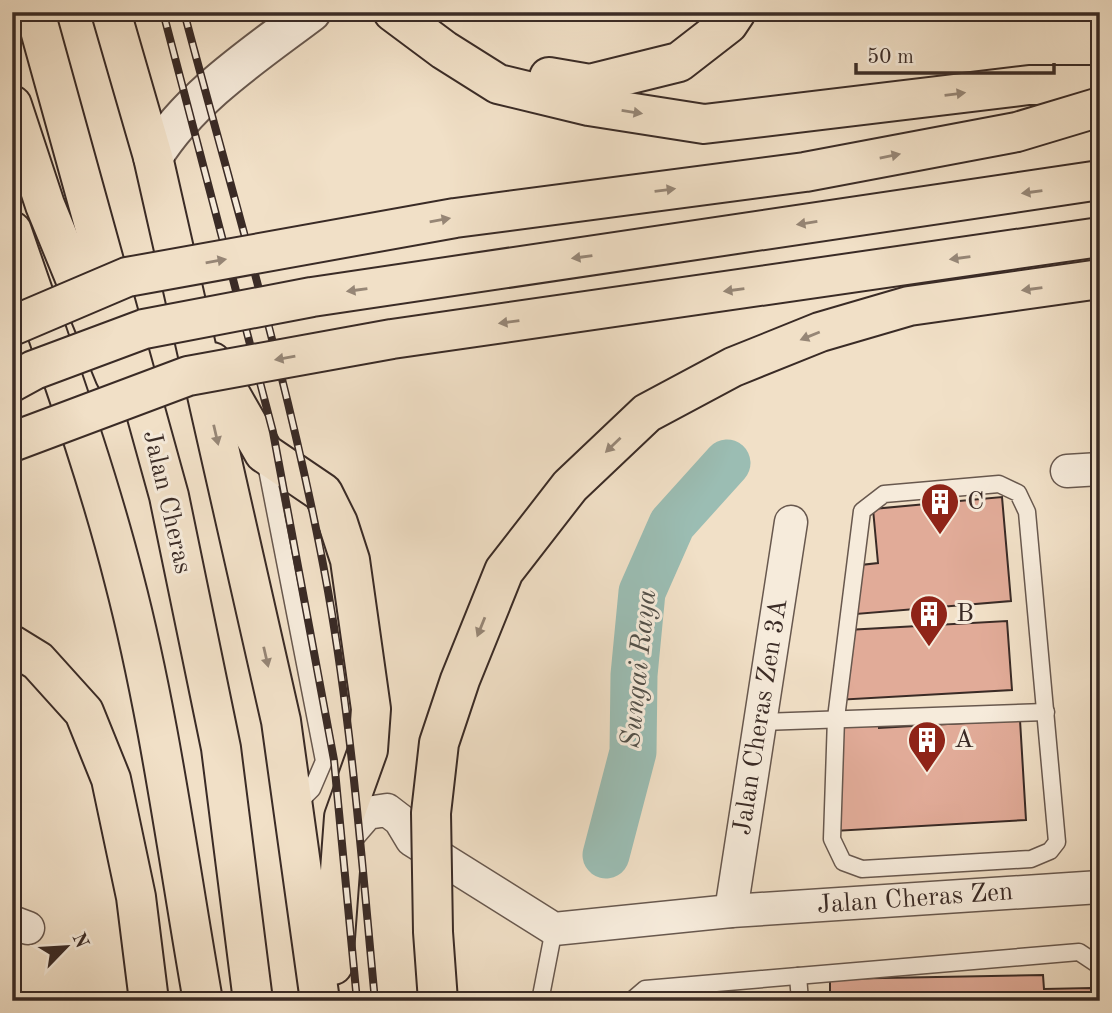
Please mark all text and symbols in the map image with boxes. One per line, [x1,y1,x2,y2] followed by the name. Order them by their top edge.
[856,32,1054,76] scale bar
[867,47,914,68] text: 50 m
[944,88,966,99] one-way arrow
[621,107,643,118] one-way arrow
[879,150,901,161] one-way arrow
[655,184,677,195] one-way arrow
[1021,186,1043,197] one-way arrow
[429,214,451,225] one-way arrow
[796,218,818,229] one-way arrow
[571,252,593,263] one-way arrow
[948,253,970,264] one-way arrow
[205,255,227,266] one-way arrow
[1021,283,1043,294] one-way arrow
[346,285,368,296] one-way arrow
[723,285,745,296] one-way arrow
[498,317,520,328] one-way arrow
[800,331,821,342] one-way arrow
[273,353,295,364] one-way arrow
[211,424,222,446] one-way arrow
[138,428,196,576] street label: Jalan Cheras
[604,437,622,453] one-way arrow
[919,481,961,536] building icon: C
[967,489,984,515] place label: C
[618,588,662,750] water label: Sungai Raya
[908,593,950,648] building icon: B
[729,597,793,837] street label: Jalan Cheras Zen 3A
[956,601,974,627] place label: B
[476,617,487,638] one-way arrow
[261,646,272,668] one-way arrow
[906,719,948,774] building icon: A
[954,727,974,753] place label: A
[816,879,1014,919] street label: Jalan Cheras Zen
[32,912,102,982] north arrow
[67,930,91,952] text: N

